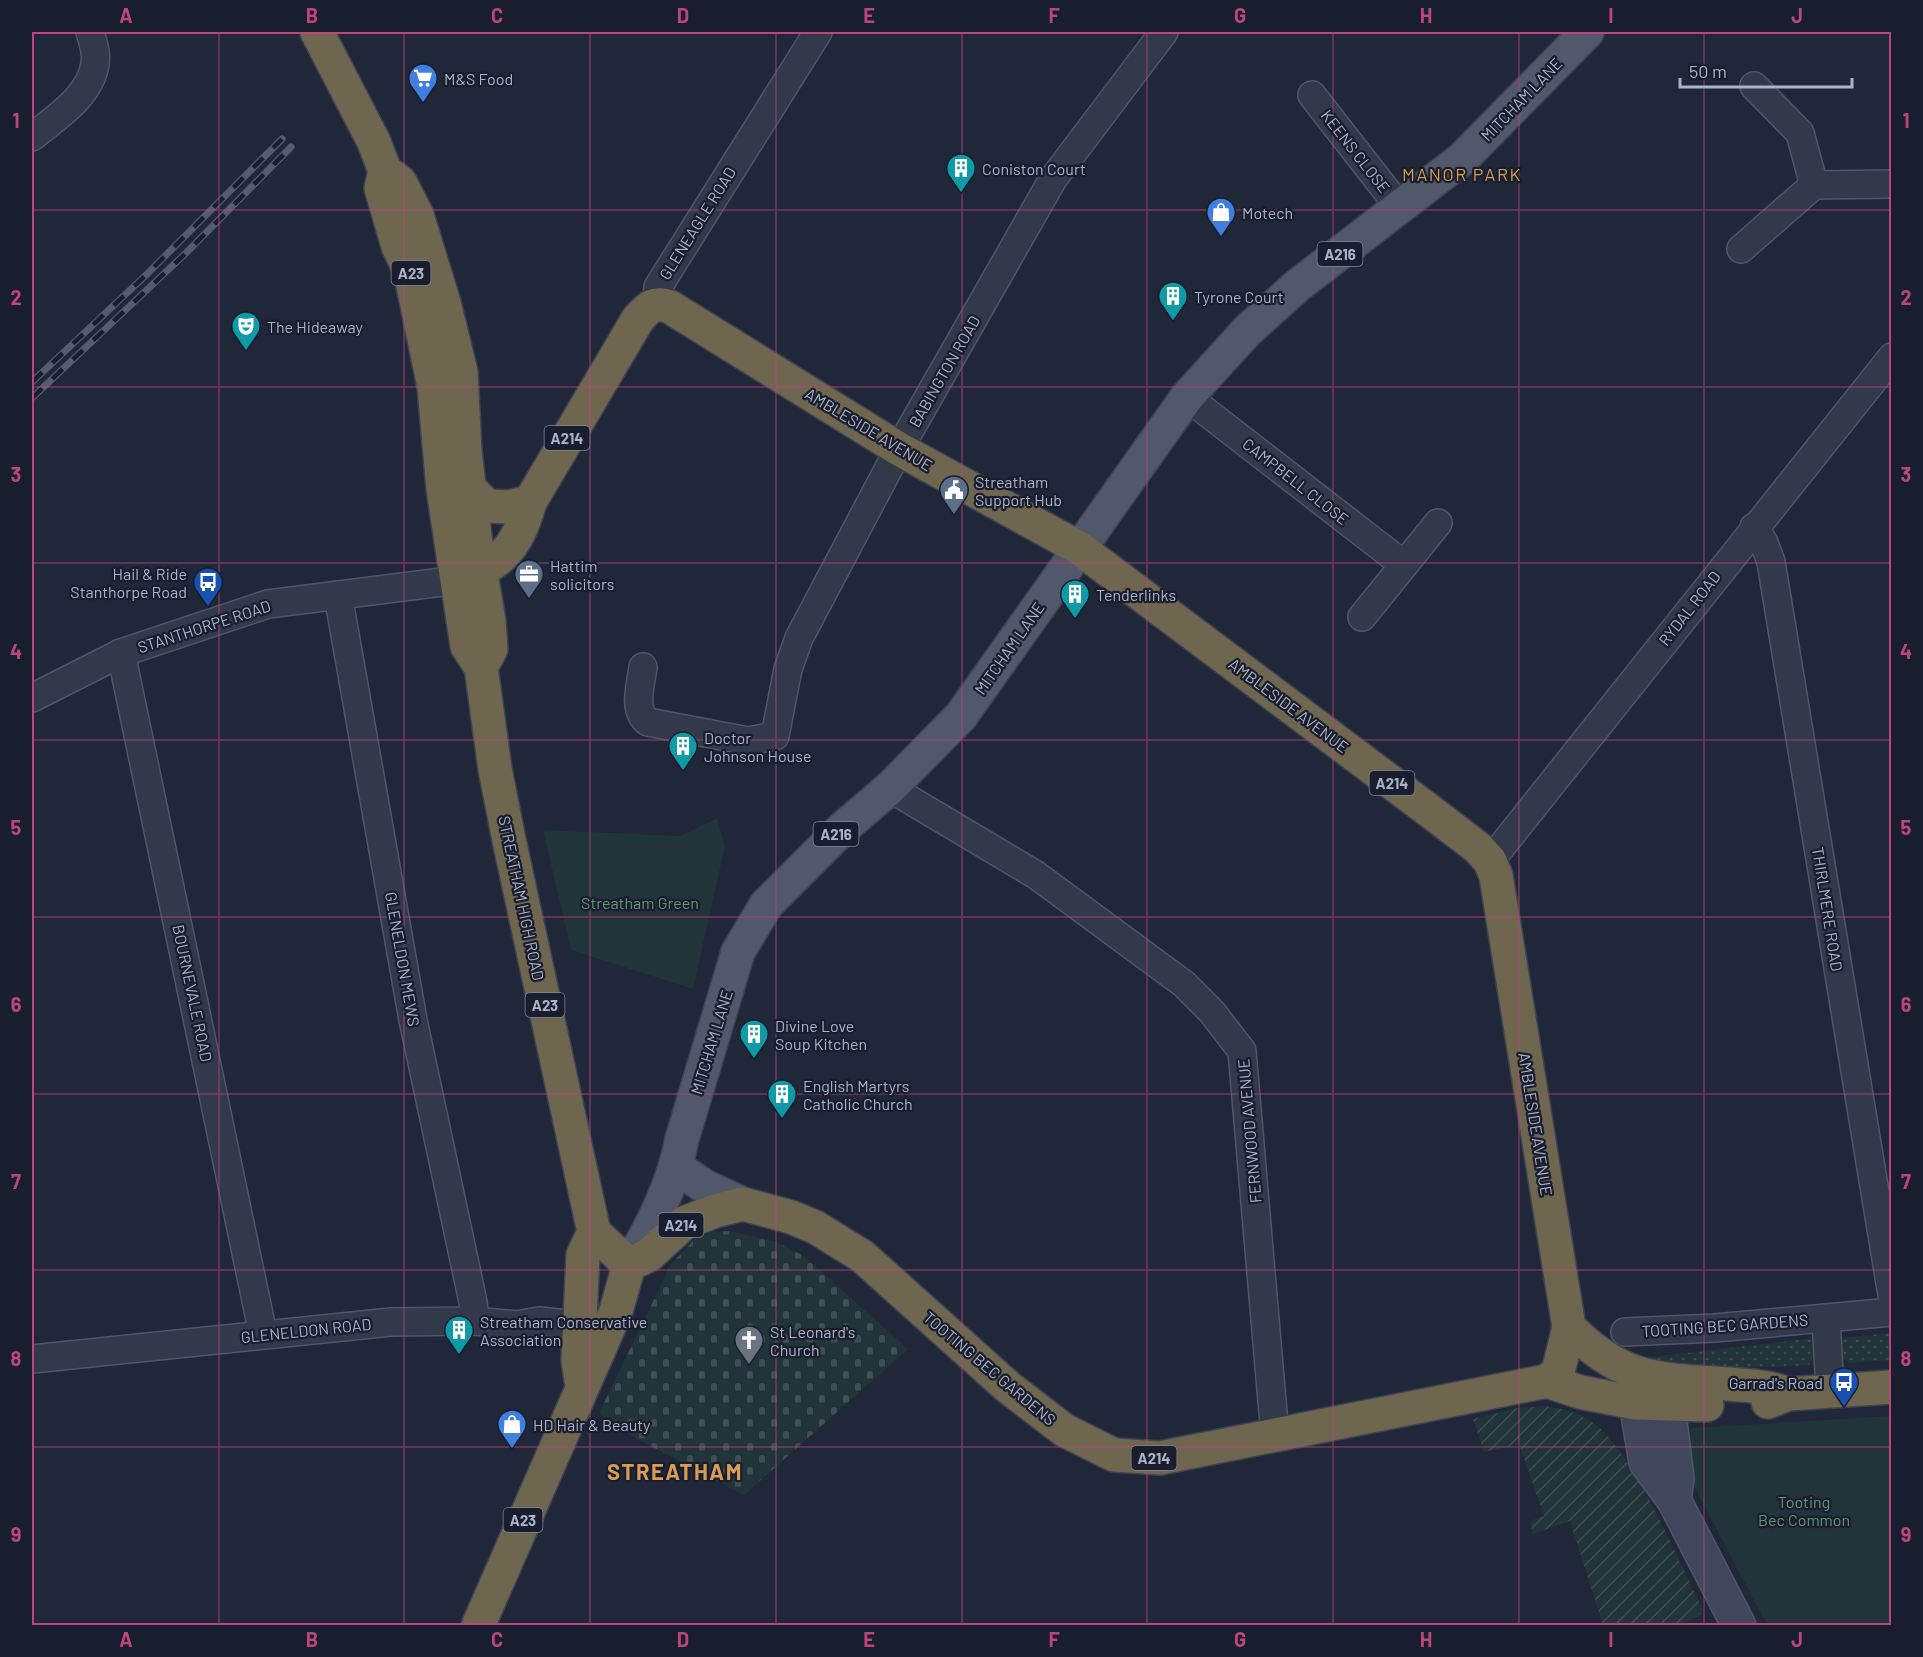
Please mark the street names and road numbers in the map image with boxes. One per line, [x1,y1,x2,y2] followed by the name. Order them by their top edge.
[1477,53,1565,145] street label: MITCHAM LANE
[1318,106,1394,196] street label: KEENS CLOSE
[655,163,739,283] street label: GLENEAGLE ROAD
[1318,242,1362,266] road number: A216
[392,261,430,285] road number: A23
[904,312,984,430] street label: BABINGTON ROAD
[802,384,936,474] street label: AMBLESIDE AVENUE
[544,426,590,450] road number: A214
[1239,434,1353,528] street label: CAMPBELL CLOSE
[1654,567,1724,649] street label: RYDAL ROAD
[135,596,273,656] street label: STANTHORPE ROAD
[970,598,1048,698] street label: MITCHAM LANE
[1225,654,1353,756] street label: AMBLESIDE AVENUE
[1370,771,1414,795] road number: A214
[495,814,549,982] street label: STREATHAM HIGH ROAD
[814,822,858,846] road number: A216
[1809,845,1847,973] street label: THIRLMERE ROAD
[382,890,424,1028] street label: GLENELDON MEWS
[169,923,217,1063] street label: BOURNEVALE ROAD
[686,987,736,1097] street label: MITCHAM LANE
[526,993,564,1017] road number: A23
[1515,1051,1557,1197] street label: AMBLESIDE AVENUE
[1233,1058,1265,1204] street label: FERNWOOD AVENUE
[658,1213,704,1237] road number: A214
[920,1307,1060,1429] street label: TOOTING BEC GARDENS
[1641,1310,1809,1340] street label: TOOTING BEC GARDENS
[240,1314,372,1346] street label: GLENELDON ROAD
[1132,1446,1176,1470] road number: A214
[504,1508,542,1532] road number: A23

